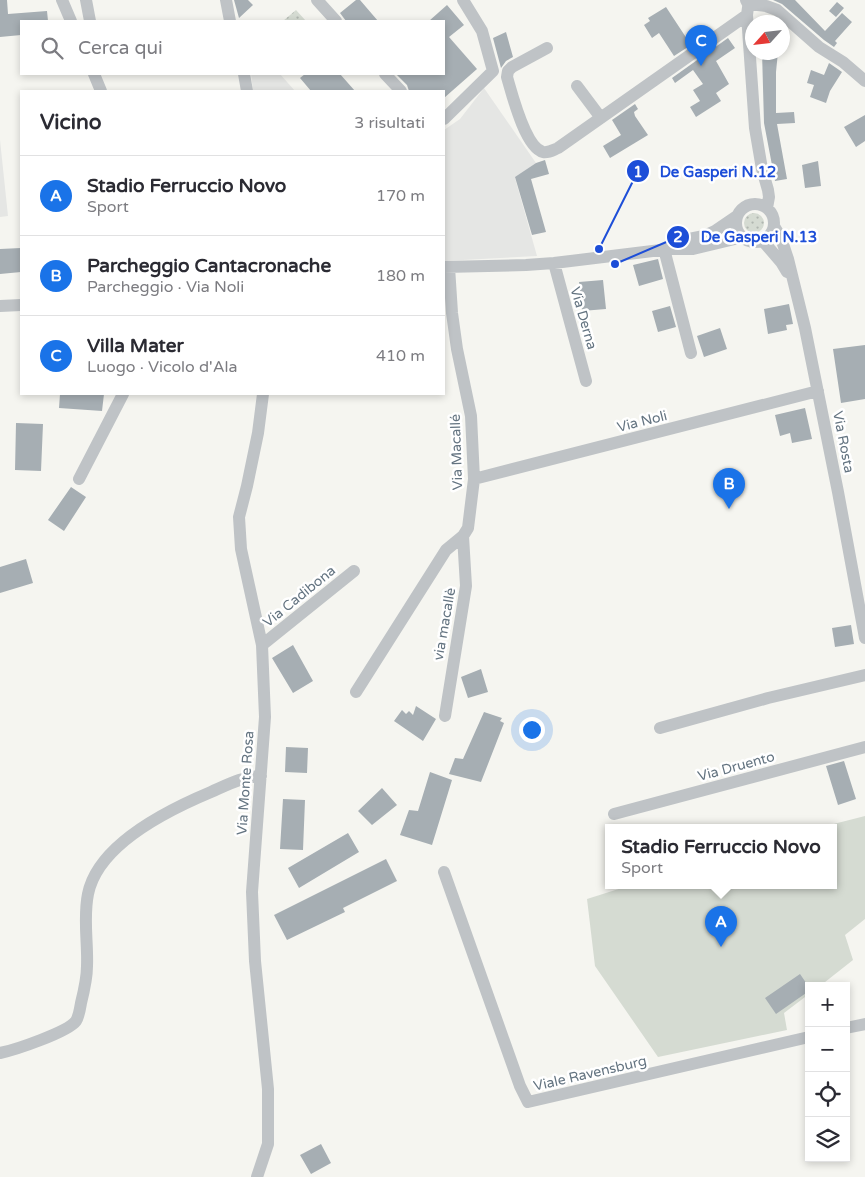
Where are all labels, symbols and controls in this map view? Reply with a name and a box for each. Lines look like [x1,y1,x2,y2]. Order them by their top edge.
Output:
north arrow [745,15,790,60]
search box [20,20,445,75]
pin: C [685,25,717,66]
icon: search [38,34,66,62]
text: Cerca qui [78,37,163,59]
text: Vicino [40,110,102,135]
text: 3 risultati [354,113,425,133]
callout: De Gasperi N.12 [625,156,787,186]
text: 1 [633,163,643,181]
text: De Gasperi N.12 [660,163,776,182]
text: Stadio Ferruccio Novo [87,175,286,197]
text: A [50,186,62,206]
text: 170 m [376,186,425,206]
text: Sport [87,197,129,217]
callout: De Gasperi N.13 [665,222,827,252]
text: 2 [673,228,683,246]
text: De Gasperi N.13 [701,228,817,247]
text: Parcheggio Cantacronache [87,255,331,277]
text: B [50,266,62,286]
text: 180 m [376,266,425,286]
text: Parcheggio · Via Noli [87,277,244,297]
street label: Via Derna [566,285,601,351]
text: Villa Mater [87,335,184,357]
text: C [50,346,62,366]
text: 410 m [376,346,425,366]
text: Luogo · Vicolo d'Ala [87,357,237,377]
street label: Via Noli [615,407,669,436]
street label: Via Rosta [829,410,858,475]
street label: Via Macallé [447,414,466,490]
pin: B [713,468,745,509]
street label: Via Cadibona [260,562,339,631]
street label: via macallè [430,586,459,662]
your location [519,717,545,743]
street label: Via Monte Rosa [233,730,258,836]
street label: Via Druento [696,748,776,785]
popup [605,824,837,889]
text: Stadio Ferruccio Novo [621,836,821,858]
text: Sport [621,858,663,878]
pin: A [705,906,737,947]
map controls [805,982,850,1162]
button: + [805,982,850,1027]
button: − [805,1027,850,1072]
street label: Viale Ravensburg [532,1052,648,1095]
button: locate [805,1072,850,1117]
button: layers [805,1117,850,1162]

